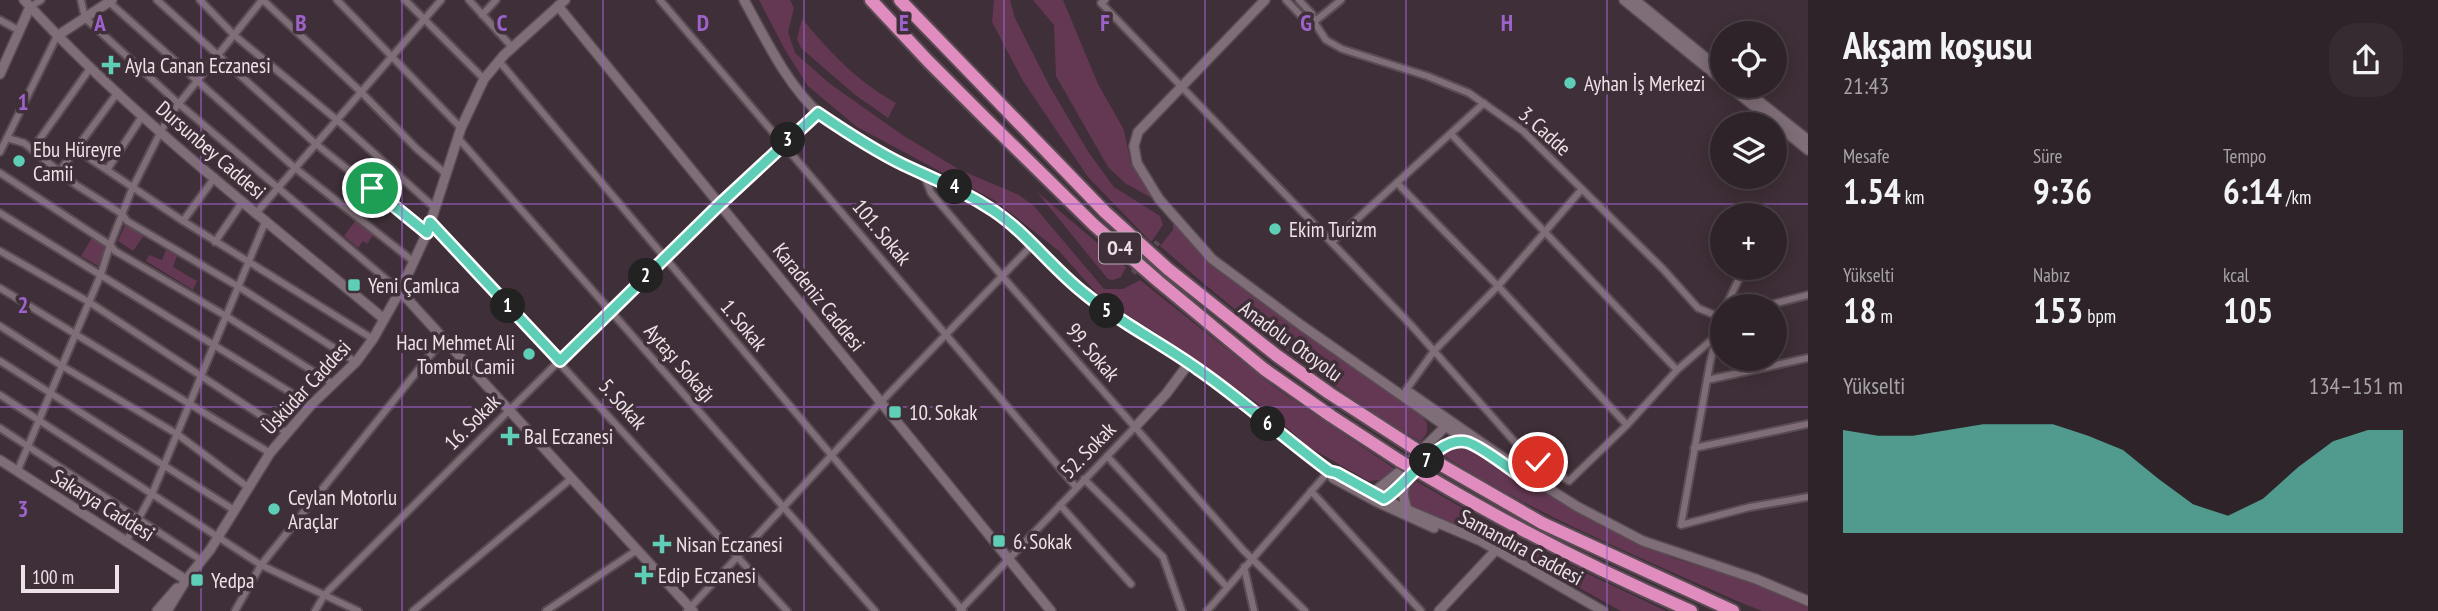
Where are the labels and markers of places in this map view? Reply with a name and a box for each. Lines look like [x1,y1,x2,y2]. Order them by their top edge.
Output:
place label: Ayla Canan Eczanesi [125,52,271,79]
marker: Ayla Canan Eczanesi [103,57,119,73]
place label: Ayhan İş Merkezi [1584,70,1705,97]
marker: Ayhan İş Merkezi [1562,75,1578,91]
pin: 3 [770,122,806,158]
place label: Ebu Hüreyre Camii [33,136,121,187]
marker: Ebu Hüreyre Camii [11,153,27,169]
pin [342,158,402,218]
pin: 4 [937,170,972,204]
place label: Ekim Turizm [1289,216,1377,243]
marker: Ekim Turizm [1267,221,1283,237]
pin: 2 [628,258,664,294]
place label: Yeni Çamlıca [368,272,460,299]
marker: Yeni Çamlıca [346,277,362,293]
pin: 1 [490,288,526,324]
pin: 5 [1090,294,1124,328]
place label: Hacı Mehmet Ali Tombul Camii [396,329,515,380]
marker: Hacı Mehmet Ali Tombul Camii [521,346,537,362]
place label: 10. Sokak [909,399,977,426]
marker: 10. Sokak [887,404,903,420]
pin: 6 [1250,406,1286,442]
place label: Bal Eczanesi [524,423,613,450]
marker: Bal Eczanesi [502,428,518,444]
pin [1508,432,1568,492]
pin: 7 [1410,444,1444,478]
place label: Ceylan Motorlu Araçlar [288,484,397,535]
marker: Ceylan Motorlu Araçlar [266,501,282,517]
place label: 6. Sokak [1013,528,1072,555]
place label: Nisan Eczanesi [676,531,783,558]
marker: 6. Sokak [991,533,1007,549]
marker: Nisan Eczanesi [654,536,670,552]
place label: Edip Eczanesi [658,562,756,589]
place label: Yedpa [211,567,254,594]
marker: Edip Eczanesi [636,567,652,583]
marker: Yedpa [189,572,205,588]

